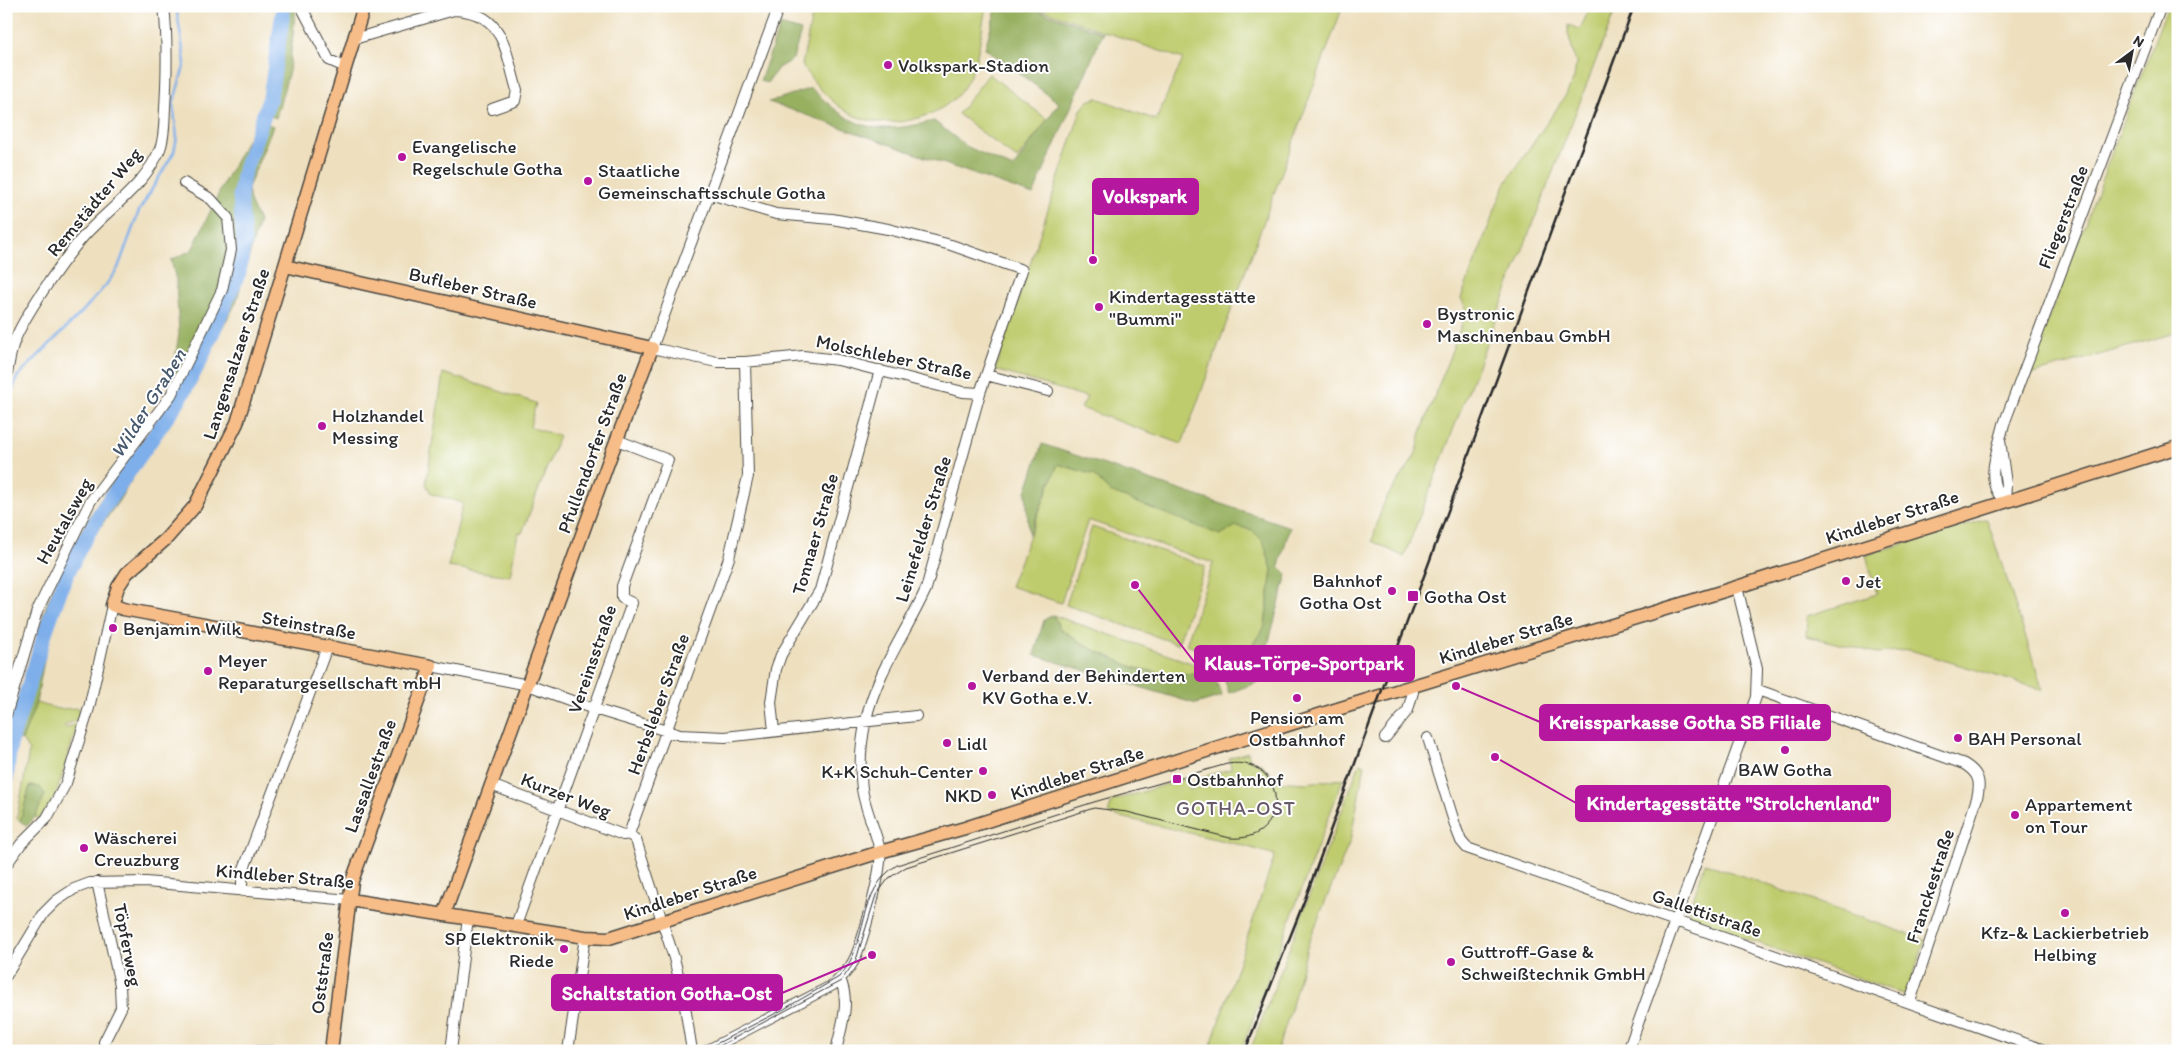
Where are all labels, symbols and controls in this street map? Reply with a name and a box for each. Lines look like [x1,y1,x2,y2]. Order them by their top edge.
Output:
north arrow [2106,28,2156,78]
text: N [2130,32,2147,51]
place label: Volkspark-Stadion [898,54,1049,77]
marker: Volkspark-Stadion [882,59,894,71]
place label: Evangelische Regelschule Gotha [412,135,563,180]
street label: Remstädter Weg [42,143,146,261]
marker: Evangelische Regelschule Gotha [396,151,408,163]
place label: Staatliche Gemeinschaftsschule Gotha [598,159,826,204]
street label: Fliegerstraße [2033,162,2093,272]
marker: Staatliche Gemeinschaftsschule Gotha [582,175,594,187]
callout: Volkspark [1093,179,1198,214]
text: Volkspark [1103,184,1188,209]
street label: Bufleber Straße [407,262,539,314]
street label: Langensalzaer Straße [197,265,275,443]
place label: Kindertagesstätte "Bummi" [1109,285,1256,330]
marker: Kindertagesstätte "Bummi" [1093,301,1105,313]
place label: Bystronic Maschinenbau GmbH [1437,302,1611,347]
marker: Bystronic Maschinenbau GmbH [1421,318,1433,330]
street label: Molschleber Straße [814,329,974,385]
water label: Wilder Graben [105,344,191,462]
street label: Pfullendorfer Straße [552,370,632,536]
place label: Holzhandel Messing [332,404,424,449]
marker: Holzhandel Messing [316,420,328,432]
street label: Leinefelder Straße [890,453,956,605]
street label: Tonnaer Straße [787,471,843,597]
street label: Heutalsweg [31,474,97,568]
street label: Kindleber Straße [1822,485,1962,549]
place label: Bahnhof Gotha Ost [1299,569,1383,614]
place label: Jet [1856,570,1882,593]
marker: Jet [1840,575,1852,587]
marker: Bahnhof Gotha Ost [1386,585,1398,597]
place label: Gotha Ost [1424,585,1507,608]
marker: Gotha Ost [1406,589,1420,603]
street label: Vereinsstraße [563,602,621,716]
street label: Steinstraße [260,605,358,645]
street label: Kindleber Straße [1436,607,1576,669]
place label: Benjamin Wilk [123,617,241,640]
marker: Benjamin Wilk [107,622,119,634]
street label: Herbsleber Straße [622,630,694,778]
callout: Klaus-Törpe-Sportpark [1195,646,1414,681]
place label: Meyer Reparaturgesellschaft mbH [218,649,442,694]
text: Klaus-Törpe-Sportpark [1204,651,1404,676]
place label: Verband der Behinderten KV Gotha e.V. [982,664,1186,709]
marker: Meyer Reparaturgesellschaft mbH [202,665,214,677]
marker: Verband der Behinderten KV Gotha e.V. [966,680,978,692]
marker: Pension am Ostbahnhof [1291,692,1303,704]
callout: Kreissparkasse Gotha SB Filiale [1540,705,1830,740]
place label: Pension am Ostbahnhof [1249,706,1346,751]
text: Kreissparkasse Gotha SB Filiale [1549,710,1821,735]
street label: Lassallestraße [339,716,401,836]
place label: BAH Personal [1968,727,2082,750]
place label: Lidl [957,732,988,755]
marker: BAH Personal [1952,732,1964,744]
marker: Lidl [941,737,953,749]
street label: Kindleber Straße [1007,741,1147,805]
marker: BAW Gotha [1779,744,1791,756]
place label: BAW Gotha [1738,758,1832,781]
place label: K+K Schuh-Center [821,760,973,783]
marker: K+K Schuh-Center [977,765,989,777]
street label: Kurzer Weg [518,767,614,823]
place label: Ostbahnhof [1187,768,1284,791]
marker: Ostbahnhof [1171,773,1183,785]
place label: NKD [945,784,982,807]
callout: Kindertagesstätte "Strolchenland" [1576,786,1890,821]
marker: NKD [986,789,998,801]
text: Kindertagesstätte "Strolchenland" [1586,791,1880,816]
place label: Appartement on Tour [2025,793,2133,838]
district label: GOTHA-OST [1176,796,1296,820]
marker: Appartement on Tour [2009,809,2021,821]
place label: Wäscherei Creuzburg [94,826,180,871]
street label: Franckestraße [1901,826,1959,946]
marker: Wäscherei Creuzburg [78,842,90,854]
street label: Kindleber Straße [215,858,355,894]
street label: Kindleber Straße [620,861,760,925]
street label: Gallettistraße [1649,883,1765,943]
street label: Töpferweg [109,902,147,989]
marker: Kfz-& Lackierbetrieb Helbing [2059,907,2071,919]
place label: Kfz-& Lackierbetrieb Helbing [1981,921,2149,966]
place label: SP Elektronik Riede [444,927,554,972]
street label: Oststraße [306,931,338,1015]
place label: Guttroff-Gase & Schweißtechnik GmbH [1461,940,1646,985]
marker: SP Elektronik Riede [558,943,570,955]
marker: Guttroff-Gase & Schweißtechnik GmbH [1445,956,1457,968]
callout: Schaltstation Gotha-Ost [552,975,782,1010]
text: Schaltstation Gotha-Ost [562,981,773,1005]

